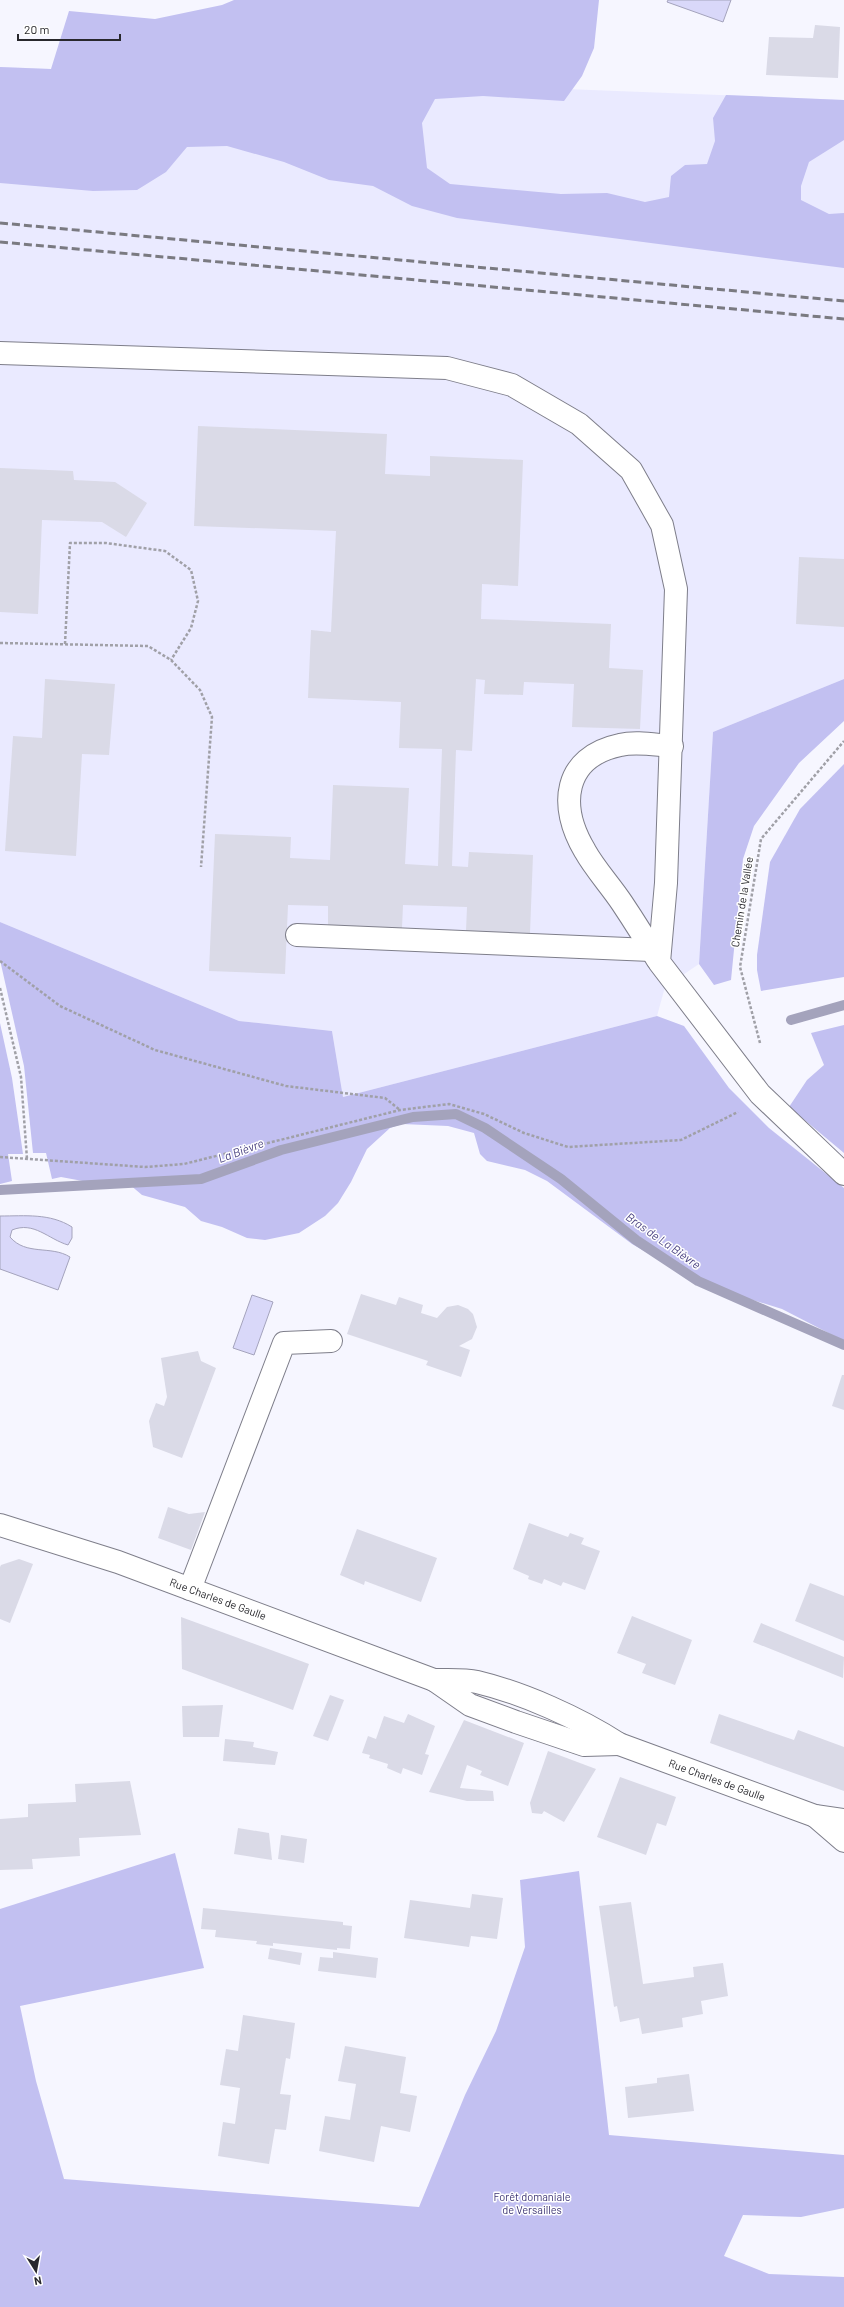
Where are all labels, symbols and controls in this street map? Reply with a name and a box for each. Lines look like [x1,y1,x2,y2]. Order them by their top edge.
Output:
scale bar [18,16,120,42]
text: 20 m [24,22,50,36]
street label: Chemin de la Vallée [728,856,755,948]
water label: La Bièvre [216,1135,265,1165]
water label: Bras de La Bièvre [623,1209,704,1271]
street label: Rue Charles de Gaulle [168,1575,268,1622]
street label: Rue Charles de Gaulle [667,1756,767,1803]
park label: Forêt domaniale de Versailles [493,2190,571,2216]
north arrow [16,2251,56,2291]
text: N [33,2274,43,2288]

